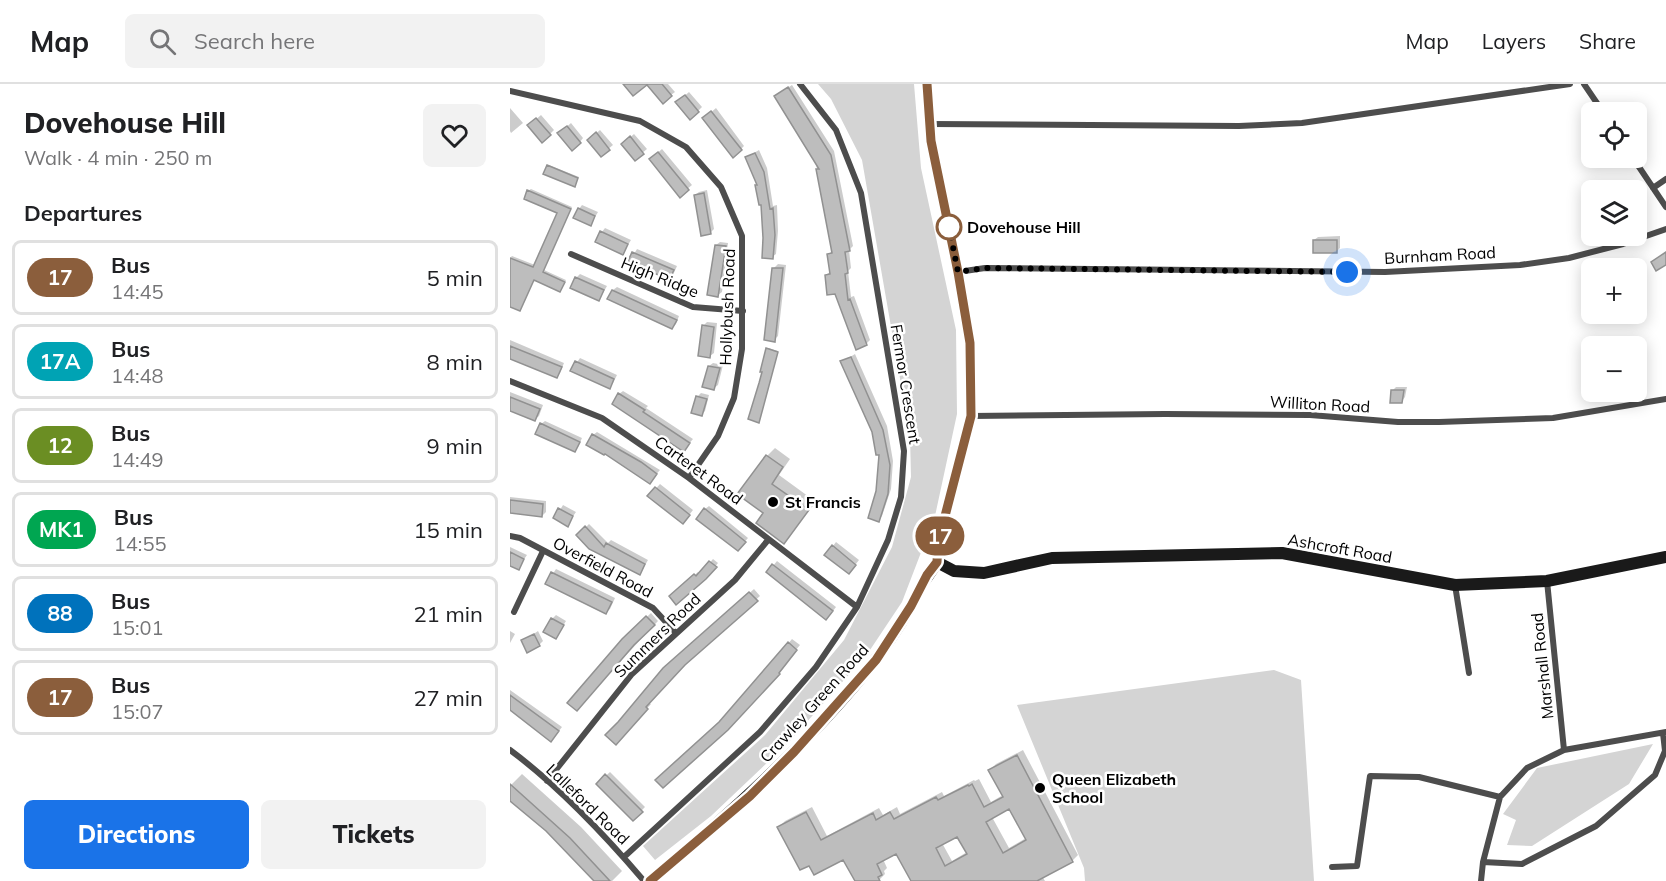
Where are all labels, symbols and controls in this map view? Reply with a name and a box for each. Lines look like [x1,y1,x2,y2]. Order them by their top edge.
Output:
search box [125,14,545,68]
text: Map [30,24,89,59]
icon: search [146,25,179,58]
text: Search here [194,27,315,55]
text: Map [1406,28,1449,54]
text: Layers [1482,28,1546,54]
text: Share [1579,28,1636,54]
map controls [1581,102,1647,402]
button: locate [1581,102,1647,168]
button: heart [423,104,486,167]
text: Dovehouse Hill [24,105,226,140]
text: Walk · 4 min · 250 m [24,145,212,170]
button: layers [1581,180,1647,246]
text: Departures [24,199,142,227]
marker: Dovehouse Hill [936,214,962,240]
place label: Dovehouse Hill [967,217,1081,237]
street label: Burnham Road [1384,242,1496,268]
street label: Hollybush Road [715,248,739,366]
text: Bus [111,251,150,279]
street label: High Ridge [618,252,702,302]
your location [1332,257,1362,287]
button: + [1581,258,1647,324]
text: 17 [47,264,73,290]
text: 5 min [427,264,483,292]
text: 14:45 [111,279,164,304]
street label: Fermor Crescent [887,323,925,446]
text: Bus [111,335,150,363]
button: − [1581,336,1647,402]
text: 17A [40,348,80,374]
text: 8 min [427,348,483,376]
text: 14:48 [111,363,164,388]
street label: Williton Road [1269,391,1371,417]
text: Bus [111,419,150,447]
street label: Carteret Road [651,431,747,509]
text: 12 [47,432,73,458]
text: 9 min [427,432,483,460]
text: 14:49 [111,447,164,472]
place label: St Francis [785,492,861,512]
marker: St Francis [766,495,780,509]
text: Bus [114,503,153,531]
text: MK1 [39,516,84,542]
text: 15 min [413,516,483,544]
line badge: 17 [913,516,967,556]
text: 17 [927,523,953,549]
street label: Ashcroft Road [1286,529,1394,567]
text: 14:55 [114,531,166,556]
street label: Overfield Road [550,532,656,602]
text: Bus [111,587,150,615]
street label: Summers Road [609,589,705,681]
text: 88 [47,600,73,626]
text: 21 min [413,600,483,628]
street label: Marshall Road [1526,612,1558,720]
text: 15:01 [111,615,164,640]
street label: Crawley Green Road [755,640,873,766]
text: Bus [111,671,150,699]
text: 17 [47,684,73,710]
text: 27 min [413,684,483,712]
text: 15:07 [111,699,164,724]
street label: Lalleford Road [542,759,634,849]
place label: Queen Elizabeth School [1052,769,1176,807]
marker: Queen Elizabeth School [1033,781,1047,795]
button: Directions [24,800,249,869]
button: Tickets [261,800,486,869]

